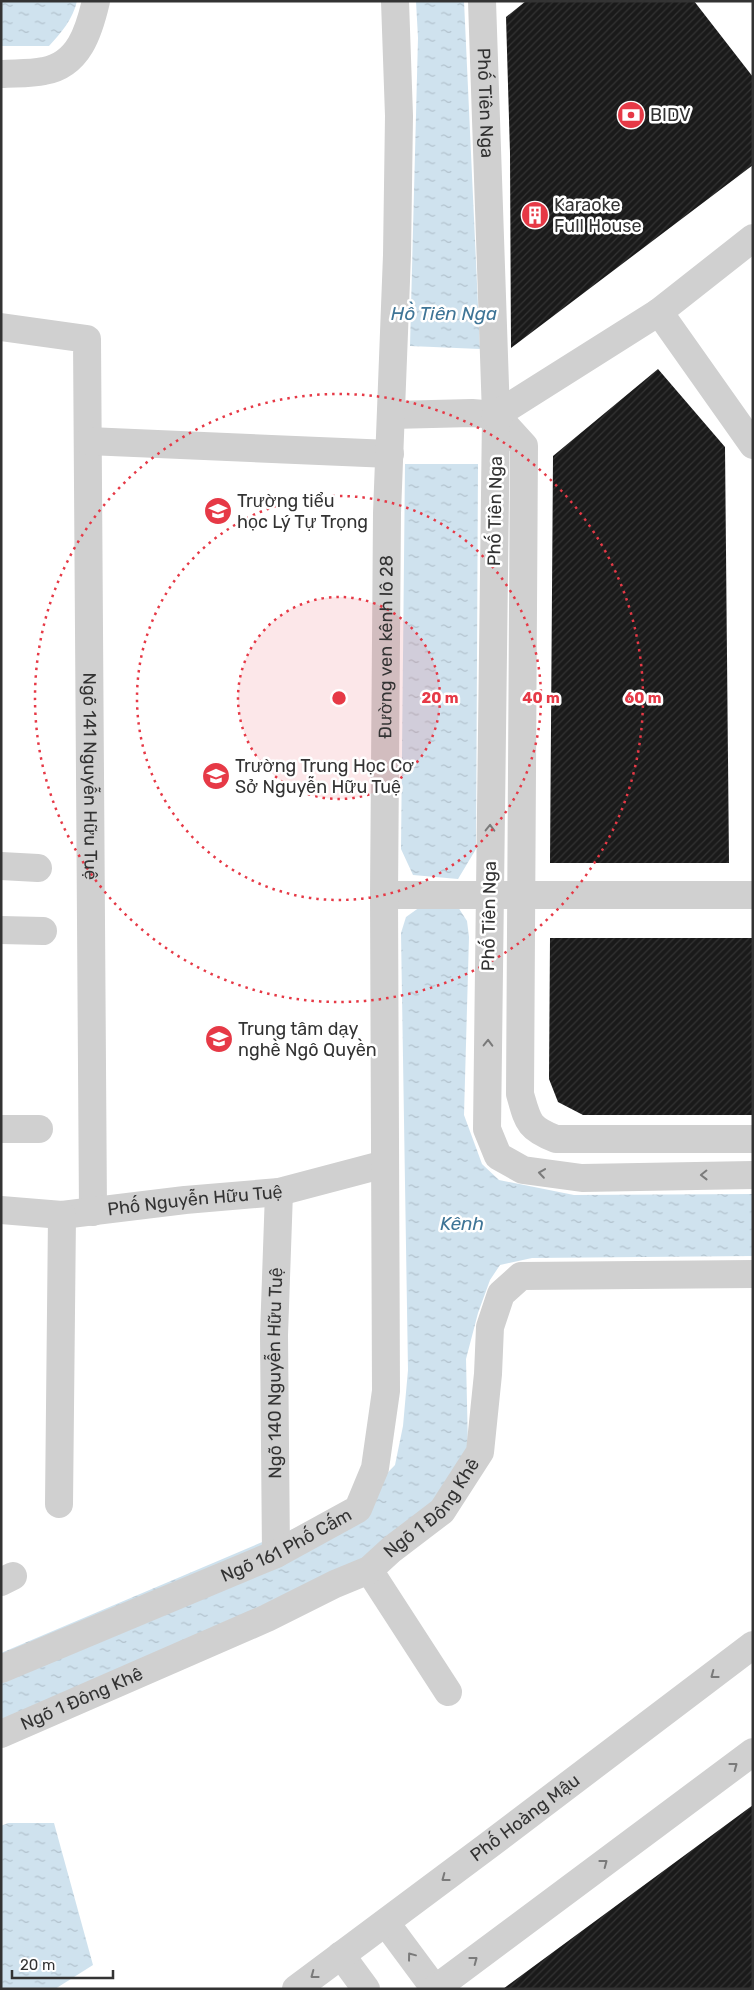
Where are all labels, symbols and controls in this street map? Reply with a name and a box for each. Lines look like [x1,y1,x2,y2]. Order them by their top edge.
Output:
street label: Phố Tiên Nga [473,47,498,158]
bank icon: BIDV [616,100,646,130]
place label: BIDV [650,104,691,126]
place label: Karaoke Full House [554,194,642,237]
building icon: Karaoke Full House [520,200,550,230]
water label: Hồ Tiên Nga [391,301,497,325]
street label: Phố Tiên Nga [482,456,507,566]
place label: Trường tiểu học Lý Tự Trọng [237,490,368,533]
school or university icon: Trường tiểu học Lý Tự Trọng [203,496,233,526]
street label: Đường ven kênh lô 28 [374,555,398,739]
street label: Ngõ 141 Nguyễn Hữu Tuệ [78,672,102,880]
centre of rings [330,689,348,707]
text: 20 m [422,689,458,707]
text: 40 m [522,689,560,707]
text: 60 m [625,689,661,707]
place label: Trường Trung Học Cơ Sở Nguyễn Hữu Tuệ [235,755,414,798]
school or university icon: Trường Trung Học Cơ Sở Nguyễn Hữu Tuệ [201,761,231,791]
one-way arrow [485,824,495,832]
street label: Phố Tiên Nga [476,861,501,971]
place label: Trung tâm dạy nghề Ngô Quyền [238,1018,377,1061]
school or university icon: Trung tâm dạy nghề Ngô Quyền [204,1024,234,1054]
one-way arrow [483,1039,493,1047]
one-way arrow [538,1168,546,1178]
one-way arrow [700,1170,708,1181]
street label: Phố Nguyễn Hữu Tuệ [106,1181,283,1220]
water label: Kênh [440,1212,484,1235]
street label: Ngõ 140 Nguyễn Hữu Tuệ [262,1267,287,1479]
street label: Ngõ 1 Đông Khê [379,1454,484,1562]
street label: Ngõ 161 Phố Cấm [217,1504,356,1587]
street label: Ngõ 1 Đông Khê [17,1663,146,1735]
one-way arrow [711,1669,720,1677]
one-way arrow [728,1763,737,1771]
street label: Phố Hoàng Mậu [466,1769,584,1866]
one-way arrow [598,1860,607,1868]
one-way arrow [442,1873,451,1881]
scale bar [12,1948,114,1980]
one-way arrow [408,1953,416,1962]
text: 20 m [20,1956,55,1974]
one-way arrow [468,1957,477,1965]
one-way arrow [311,1970,320,1978]

